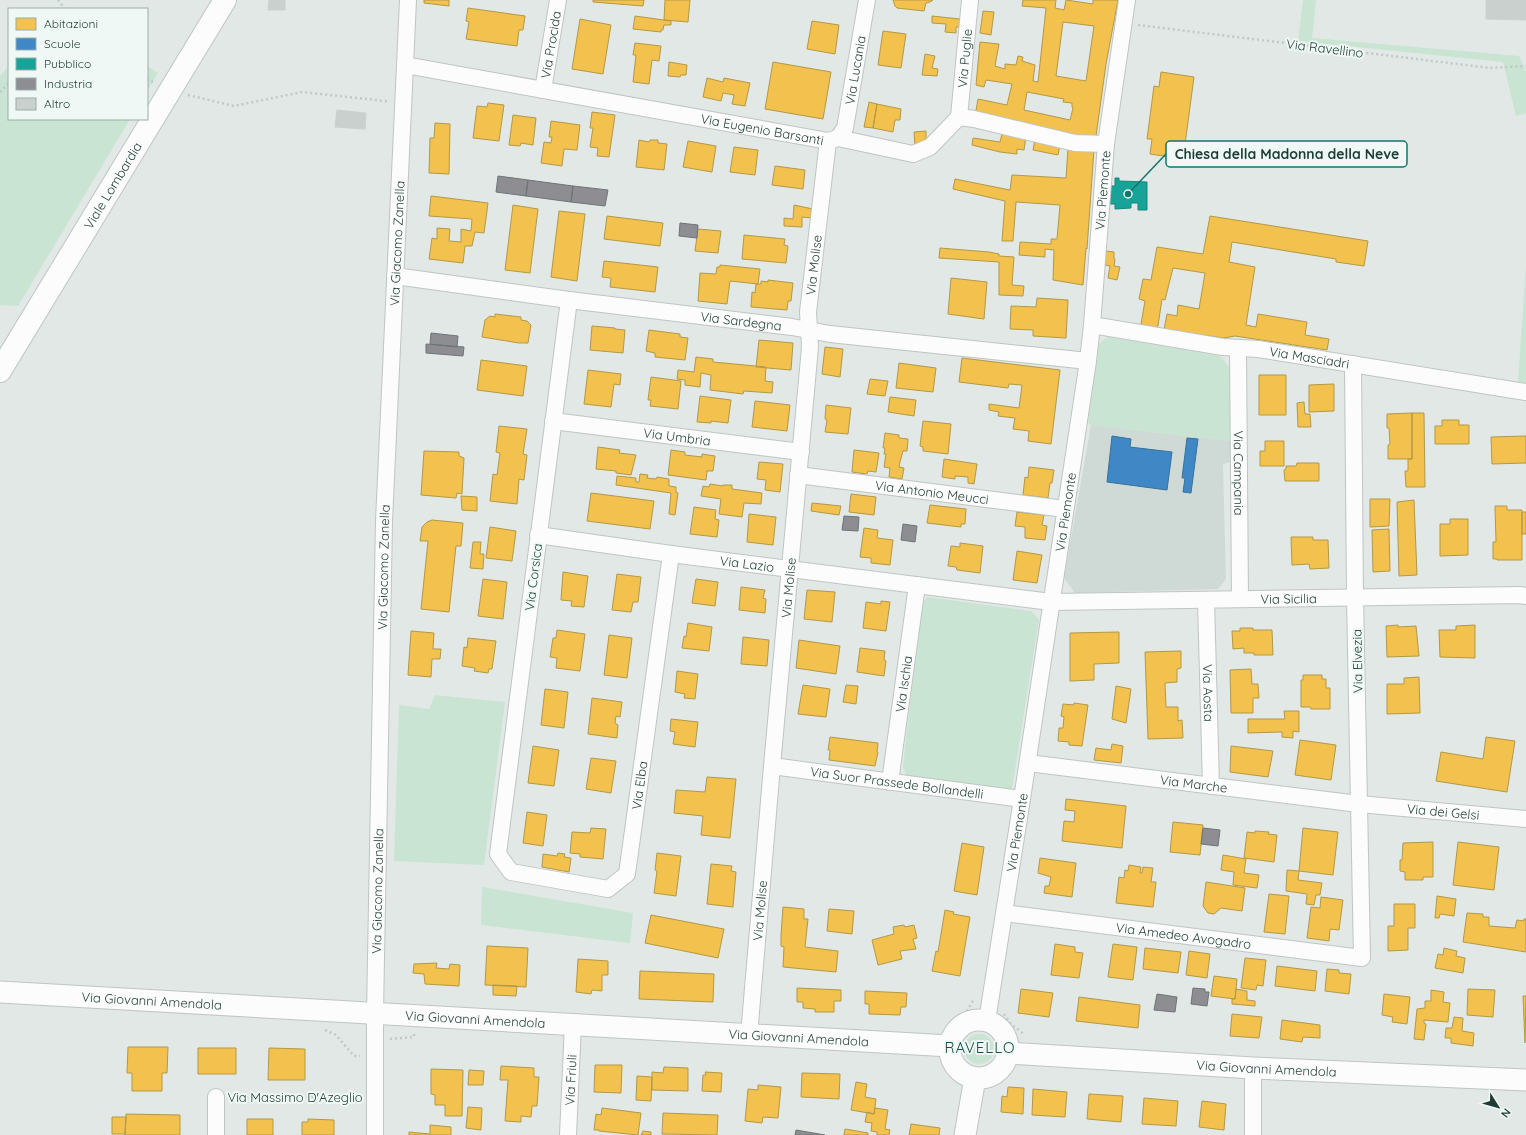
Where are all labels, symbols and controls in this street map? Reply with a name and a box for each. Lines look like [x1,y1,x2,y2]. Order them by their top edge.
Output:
legend [8,8,148,120]
street label: Via Procida [537,9,564,80]
text: Abitazioni [44,16,98,31]
street label: Via Puglie [954,28,975,88]
street label: Via Lucania [841,34,869,106]
street label: Via Ravellino [1286,35,1365,61]
text: Scuole [44,36,81,51]
text: Pubblico [44,56,91,71]
text: Industria [44,76,92,91]
text: Altro [44,96,70,111]
street label: Via Eugenio Barsanti [700,110,825,148]
street label: Viale Lombardia [80,139,145,232]
callout: Chiesa della Madonna della Neve [1166,141,1407,167]
text: Chiesa della Madonna della Neve [1175,145,1399,163]
street label: Via Piemonte [1091,150,1113,231]
street label: Via Giacomo Zanella [386,180,408,306]
street label: Via Molise [802,234,825,296]
street label: Via Sardegna [700,308,783,334]
street label: Via Masciadri [1268,343,1351,372]
street label: Via Umbria [642,424,712,449]
street label: Via Campania [1231,430,1247,516]
street label: Via Piemonte [1051,471,1079,553]
street label: Via Antonio Meucci [874,477,990,507]
street label: Via Giacomo Zanella [374,504,393,630]
street label: Via Corsica [521,542,545,612]
street label: Via Lazio [719,552,775,575]
street label: Via Molise [777,557,799,619]
street label: Via Sicilia [1260,590,1317,607]
street label: Via Elvezia [1348,629,1366,693]
street label: Via Ischia [892,655,915,713]
street label: Via Aosta [1200,664,1217,722]
street label: Via Elba [628,760,650,811]
street label: Via Suor Prassede Bollandelli [809,763,985,802]
street label: Via Marche [1159,771,1228,796]
street label: Via Piemonte [1003,792,1031,873]
street label: Via dei Gelsi [1406,800,1480,823]
street label: Via Giacomo Zanella [368,828,386,954]
street label: Via Molise [749,879,770,941]
street label: Via Amedeo Avogadro [1115,919,1252,952]
street label: Via Giovanni Amendola [81,989,222,1013]
street label: Via Giovanni Amendola [405,1007,546,1031]
street label: Via Giovanni Amendola [728,1025,869,1049]
district label: RAVELLO [944,1038,1016,1057]
street label: Via Friuli [561,1054,580,1106]
street label: Via Giovanni Amendola [1196,1057,1337,1080]
north arrow [1478,1087,1518,1127]
street label: Via Massimo D'Azeglio [227,1089,363,1105]
text: N [1498,1106,1514,1120]

